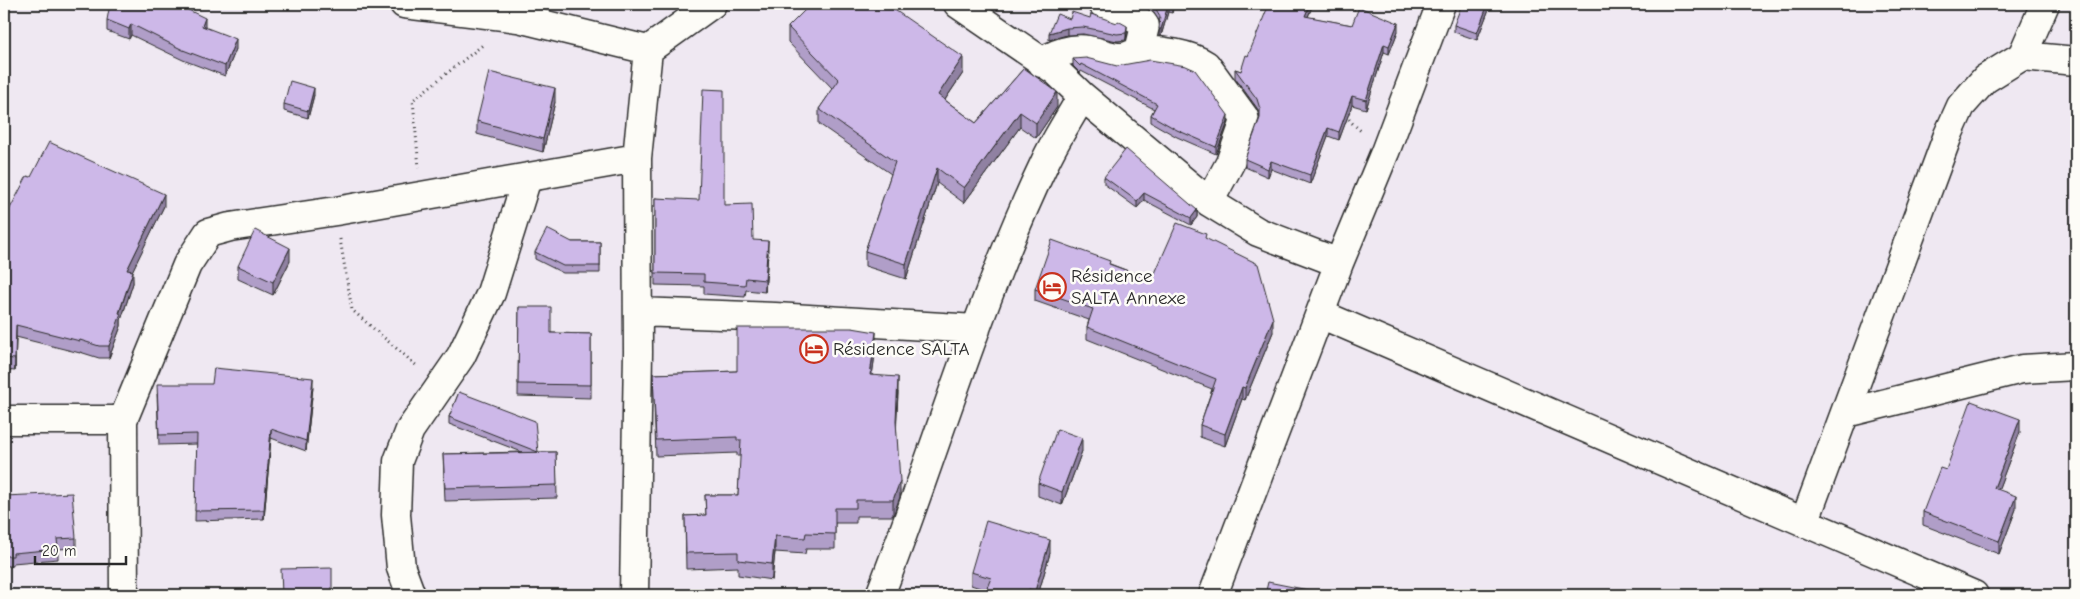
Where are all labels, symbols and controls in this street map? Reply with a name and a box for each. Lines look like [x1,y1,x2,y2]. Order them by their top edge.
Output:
place label: Résidence SALTA Annexe [1071,265,1186,309]
hotel icon: Résidence SALTA Annexe [1037,272,1067,302]
hotel icon: Résidence SALTA [799,334,829,364]
place label: Résidence SALTA [833,338,970,360]
scale bar [35,534,126,566]
text: 20 m [42,542,76,560]

